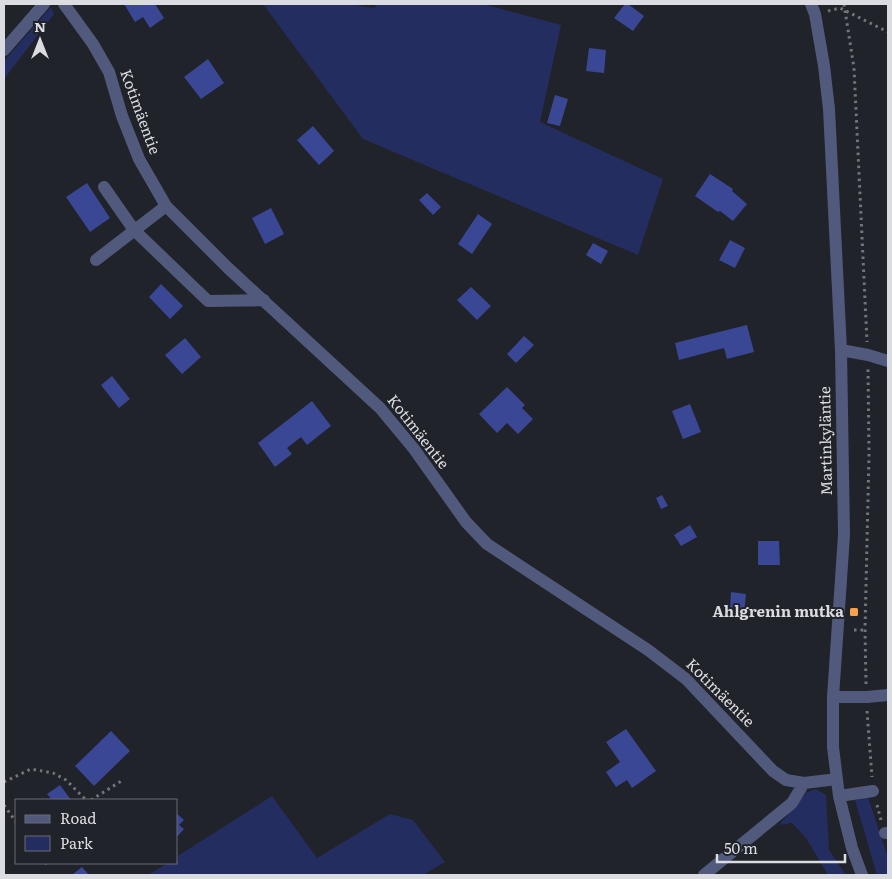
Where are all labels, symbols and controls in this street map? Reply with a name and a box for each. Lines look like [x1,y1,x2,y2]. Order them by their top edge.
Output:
north arrow [15,15,65,65]
text: N [34,16,46,36]
street label: Kotimäentie [115,66,168,157]
street label: Martinkyläntie [812,386,837,496]
street label: Kotimäentie [383,389,456,473]
place label: Ahlgrenin mutka [712,599,844,622]
marker: Ahlgrenin mutka [848,606,860,618]
street label: Kotimäentie [681,652,761,732]
legend [15,799,178,864]
text: Road [60,806,96,829]
text: Park [60,831,94,854]
scale bar [717,832,844,864]
text: 50 m [724,836,758,859]

